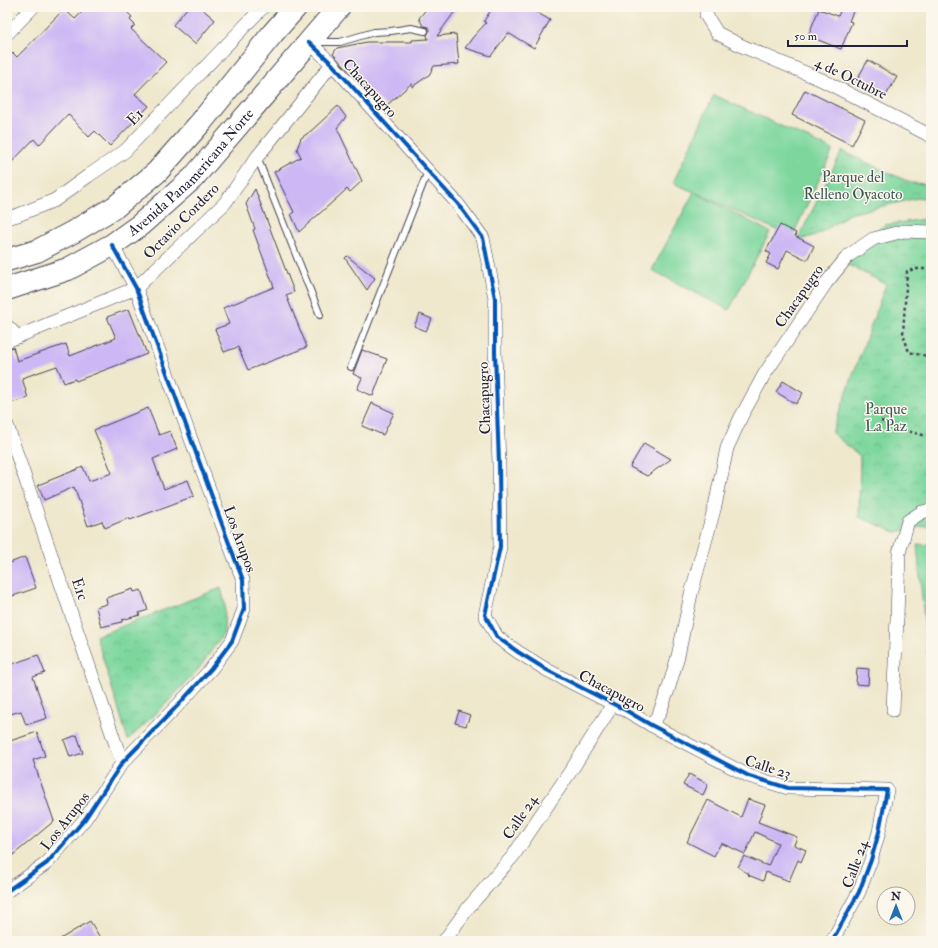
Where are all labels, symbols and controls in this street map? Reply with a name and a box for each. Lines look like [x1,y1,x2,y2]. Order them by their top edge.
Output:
scale bar [788,22,907,48]
text: 50 m [794,29,818,44]
street label: 4 de Octubre [812,53,890,104]
street label: Chacapugro [338,55,401,122]
street label: E1 [123,105,148,130]
street label: Avenida Panamericana Norte [123,105,258,241]
park label: Parque del Relleno Oyacoto [803,168,903,204]
street label: Octavio Cordero [139,179,223,263]
street label: Chacapugro [771,261,829,332]
street label: Chacapugro [474,361,496,435]
park label: Parque La Paz [865,400,907,436]
street label: Los Arupos [218,503,260,575]
street label: E1c [67,576,92,603]
street label: Chacapugro [575,666,648,718]
street label: Calle 23 [742,751,793,784]
street label: Los Arupos [37,788,95,855]
street label: Calle 24 [499,791,543,843]
street label: Calle 24 [838,837,873,891]
north arrow [876,886,916,926]
text: N [890,890,902,903]

